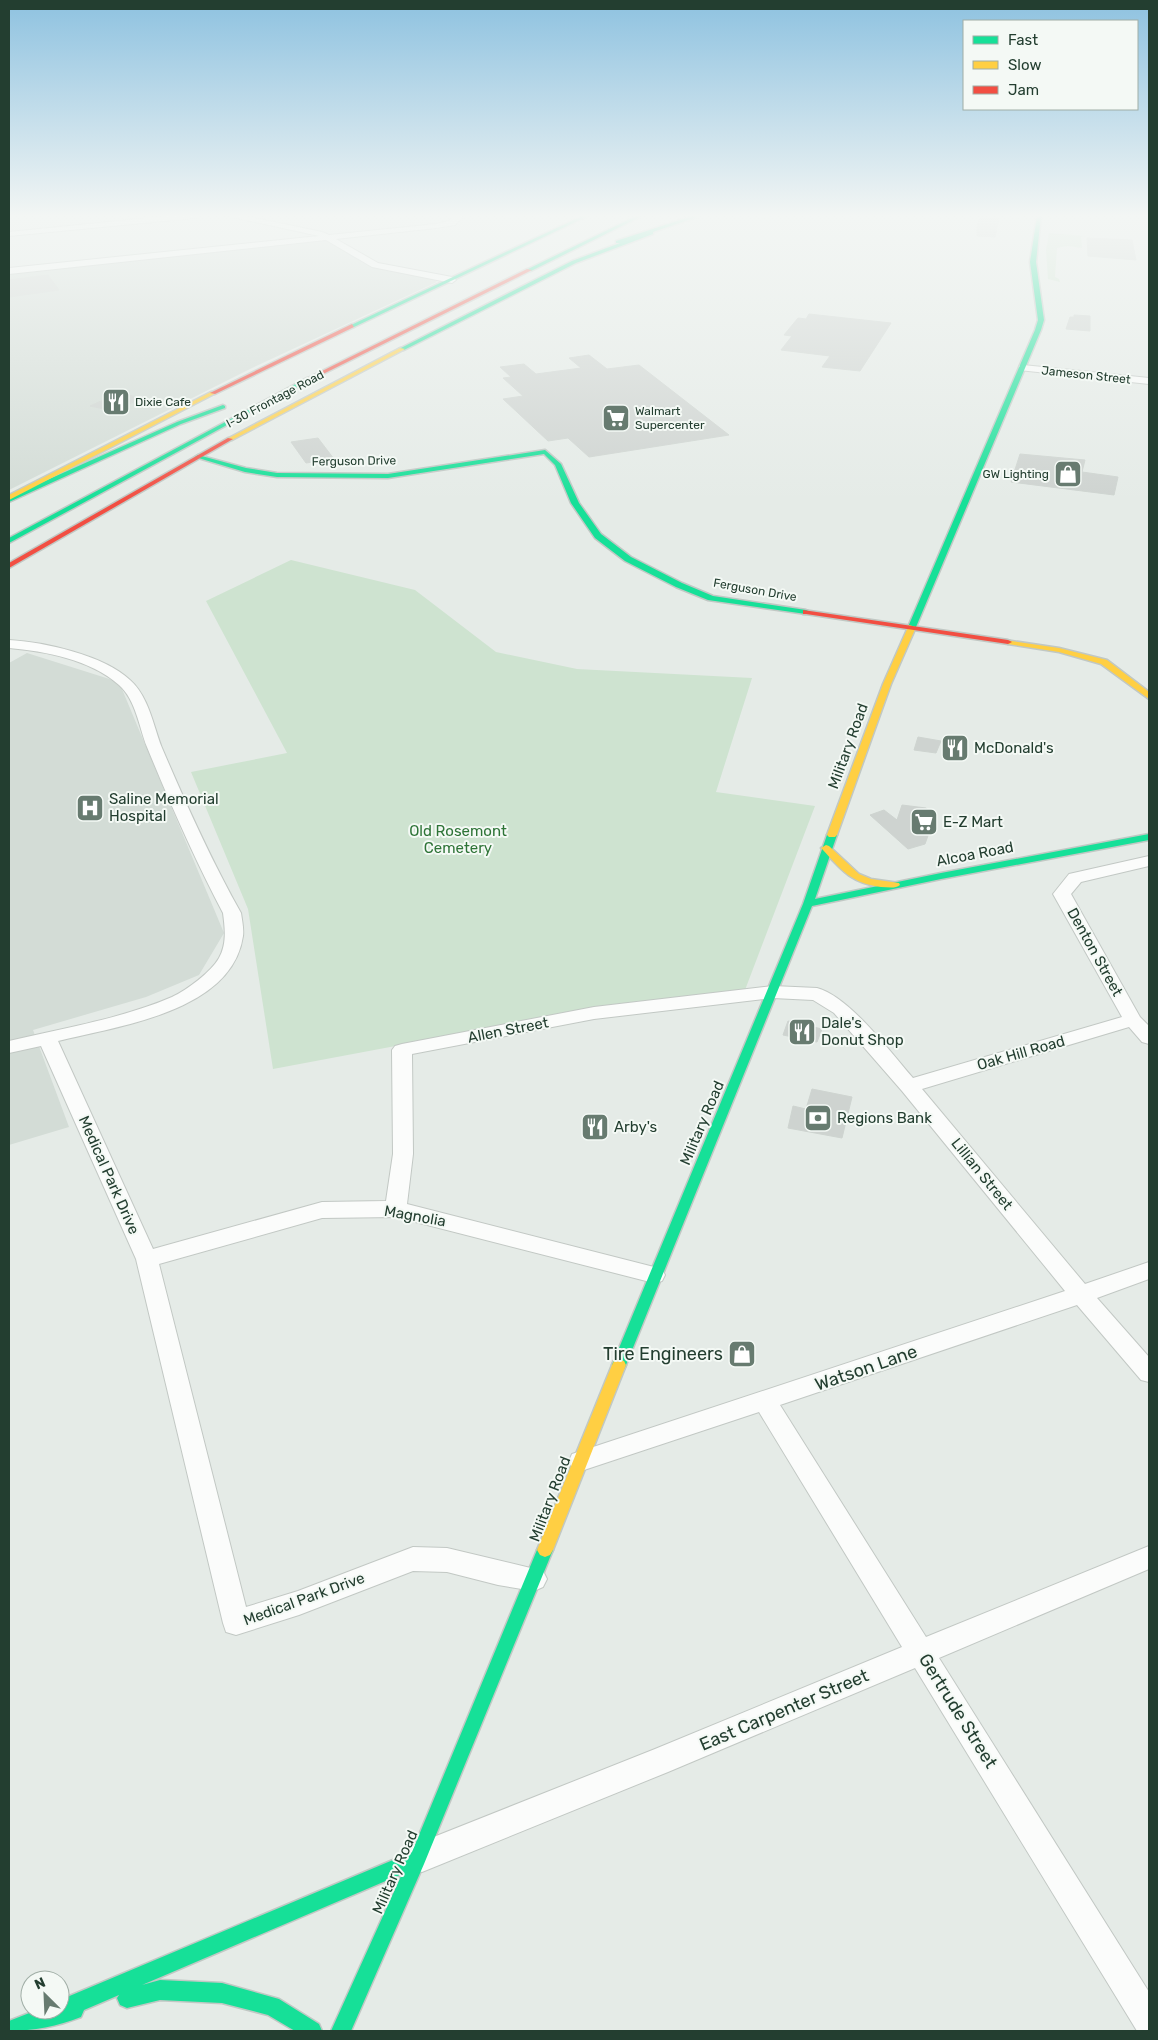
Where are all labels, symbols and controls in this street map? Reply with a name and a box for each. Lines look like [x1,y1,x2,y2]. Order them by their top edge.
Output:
legend [963,20,1138,110]
text: Fast [1008,31,1038,49]
text: Slow [1008,56,1041,74]
text: Jam [1008,81,1039,99]
street label: Jameson Street [1041,363,1132,387]
street label: I-30 Frontage Road [224,367,326,431]
restaurant icon: Dixie Cafe [101,387,131,417]
place label: Dixie Cafe [135,395,191,409]
supermarket icon: Walmart Supercenter [601,403,631,433]
place label: Walmart Supercenter [635,404,705,432]
street label: Ferguson Drive [312,453,397,469]
shop icon: GW Lighting [1053,459,1083,489]
place label: GW Lighting [983,467,1049,481]
street label: Ferguson Drive [712,576,798,604]
street label: Military Road [824,701,872,791]
restaurant icon: McDonald's [940,733,970,763]
place label: McDonald's [974,739,1054,757]
place label: Saline Memorial Hospital [109,790,219,825]
hospital icon: Saline Memorial Hospital [75,793,105,823]
supermarket icon: E-Z Mart [909,807,939,837]
place label: E-Z Mart [943,813,1003,831]
park label: Old Rosemont Cemetery [409,822,507,857]
street label: Alcoa Road [935,838,1015,870]
street label: Denton Street [1063,905,1127,999]
street label: Allen Street [466,1013,550,1047]
place label: Dale's Donut Shop [821,1014,904,1049]
restaurant icon: Dale's Donut Shop [787,1017,817,1047]
street label: Oak Hill Road [975,1032,1067,1074]
street label: Military Road [676,1078,728,1168]
bank icon: Regions Bank [803,1103,833,1133]
place label: Regions Bank [837,1109,932,1127]
restaurant icon: Arby's [580,1112,610,1142]
street label: Medical Park Drive [75,1113,143,1237]
place label: Arby's [614,1118,658,1136]
street label: Lillian Street [948,1134,1017,1214]
street label: Magnolia [383,1202,447,1230]
shop icon: Tire Engineers [727,1339,757,1369]
street label: Watson Lane [812,1340,920,1396]
place label: Tire Engineers [603,1343,723,1365]
street label: Military Road [526,1454,574,1544]
street label: Medical Park Drive [241,1569,367,1629]
street label: Gertrude Street [914,1650,1002,1772]
street label: East Carpenter Street [696,1664,872,1756]
street label: Military Road [369,1827,421,1917]
north arrow [20,1970,70,2020]
text: N [32,1974,48,1993]

